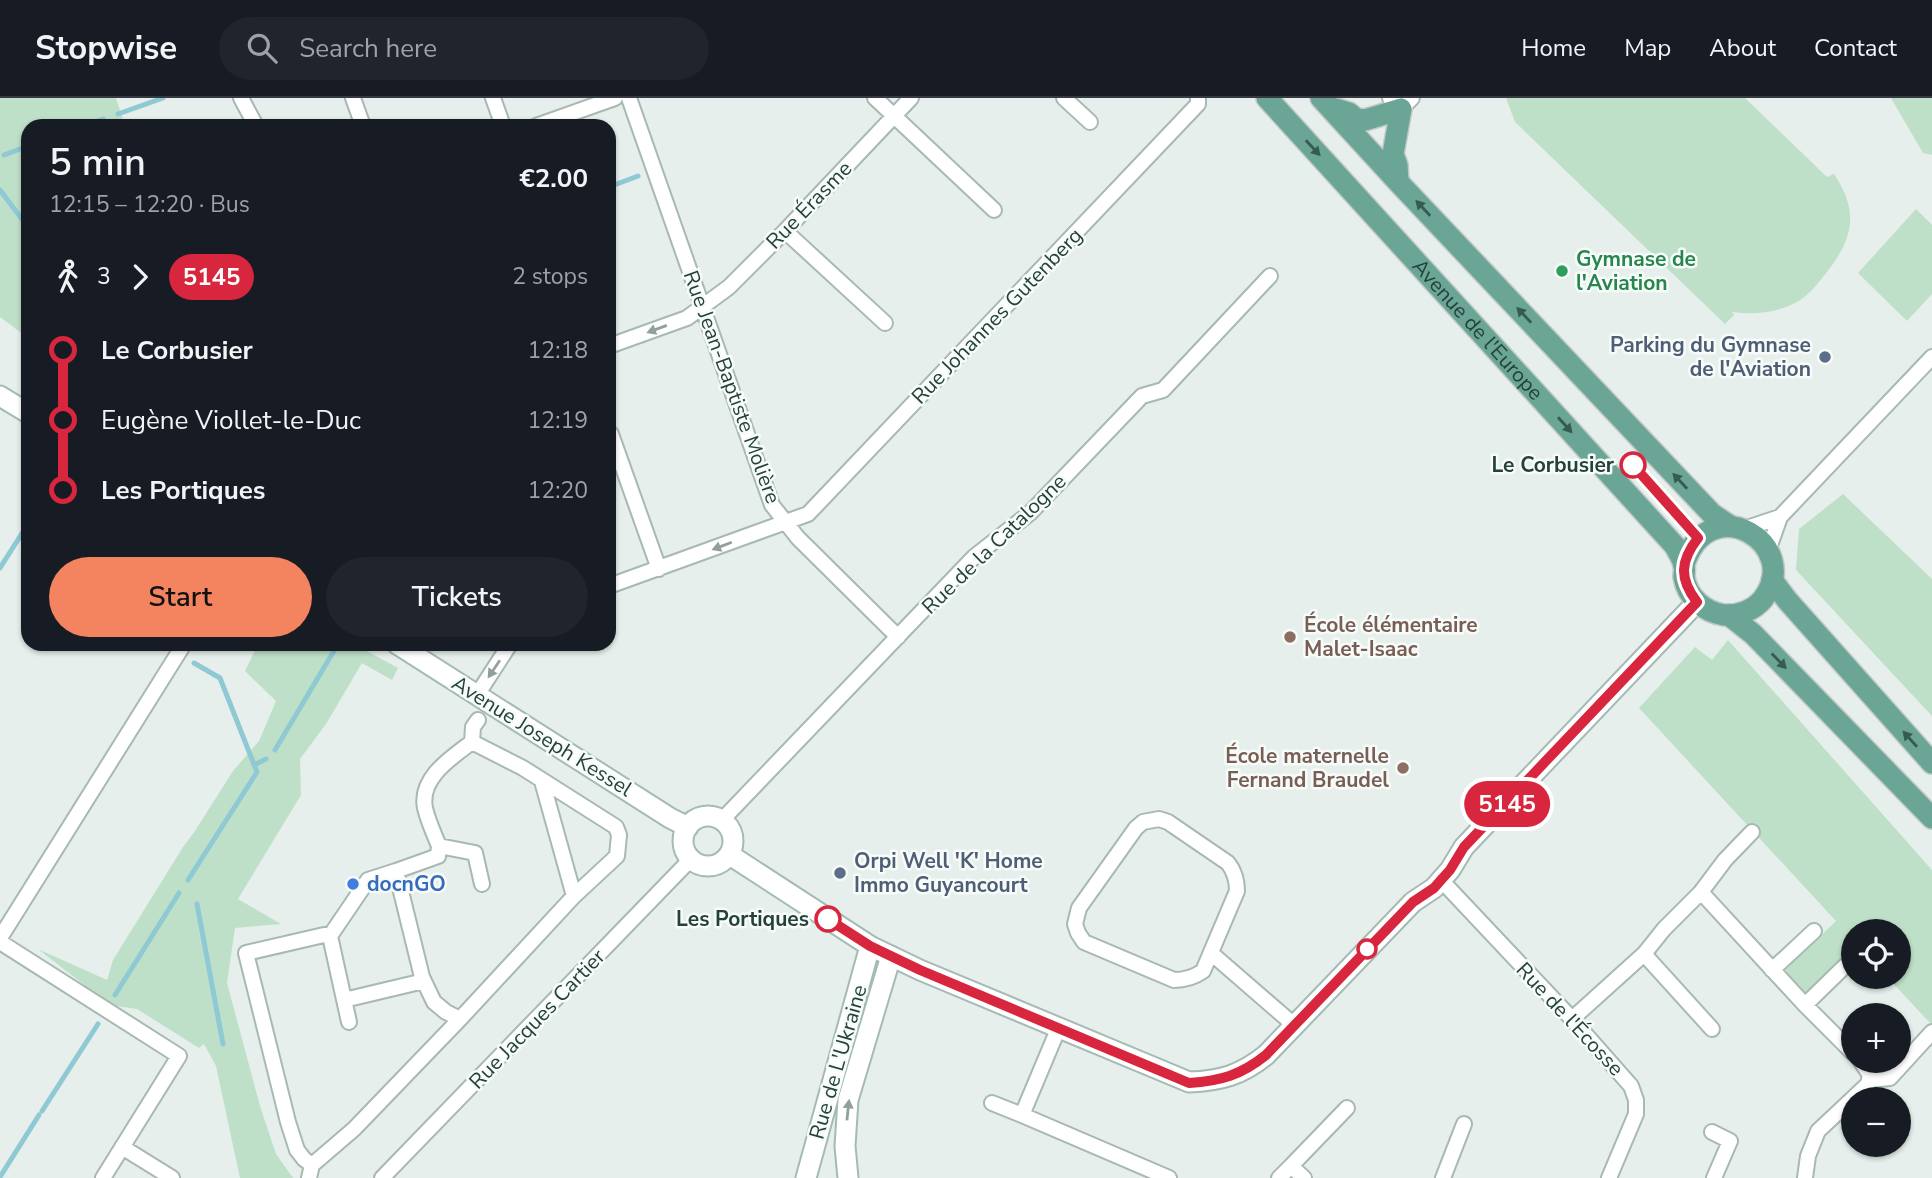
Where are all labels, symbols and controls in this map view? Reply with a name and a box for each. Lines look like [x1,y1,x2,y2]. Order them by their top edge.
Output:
search box [219,17,709,80]
text: Stopwise [35,26,177,71]
icon: search [243,29,281,67]
text: Search here [299,31,437,66]
text: Home [1521,32,1586,64]
text: Map [1624,32,1671,64]
text: About [1709,32,1776,64]
text: Contact [1814,32,1897,64]
text: 5 min [49,137,146,188]
one-way arrow [1305,139,1321,156]
street label: Rue Érasme [760,155,858,255]
text: €2.00 [519,161,588,196]
text: 12:15 – 12:20 · Bus [49,189,250,220]
one-way arrow [1415,200,1431,217]
street label: Rue Johannes Gutenberg [905,222,1089,410]
place label: Gymnase de l'Aviation [1576,245,1696,297]
street label: Avenue de l'Europe [1406,253,1550,406]
icon: walk [49,258,87,296]
icon: forward [121,258,159,296]
text: 3 [97,261,111,292]
text: 5145 [183,261,240,293]
text: 2 stops [512,261,588,292]
marker: Gymnase de l'Aviation [1554,263,1570,279]
street label: Rue Jean-Baptiste Molière [677,266,787,508]
one-way arrow [1515,307,1532,324]
one-way arrow [646,324,667,335]
place label: Parking du Gymnase de l'Aviation [1610,331,1811,383]
text: Le Corbusier [101,333,253,368]
text: 12:18 [528,335,588,366]
marker: Parking du Gymnase de l'Aviation [1817,349,1833,365]
text: Eugène Viollet-le-Duc [101,403,361,438]
text: 12:19 [528,405,588,436]
one-way arrow [1557,416,1573,433]
place label: Le Corbusier [1491,451,1615,479]
marker: Le Corbusier [1620,452,1646,478]
street label: Rue de la Catalogne [916,468,1072,620]
one-way arrow [1672,472,1688,490]
text: Les Portiques [101,473,266,508]
text: 12:20 [528,475,588,506]
one-way arrow [711,541,732,552]
button: Start [49,557,312,637]
button: Tickets [326,557,588,637]
place label: École élémentaire Malet-Isaac [1304,611,1478,663]
marker: École élémentaire Malet-Isaac [1282,629,1298,645]
one-way arrow [1771,653,1788,670]
one-way arrow [487,659,500,679]
street label: Avenue Joseph Kessel [446,669,638,803]
one-way arrow [1902,730,1918,747]
place label: École maternelle Fernand Braudel [1225,742,1389,794]
marker: École maternelle Fernand Braudel [1395,760,1411,776]
line badge: 5145 [1458,781,1556,827]
text: 5145 [1478,788,1536,820]
place label: Orpi Well 'K' Home Immo Guyancourt [854,847,1043,899]
marker: Orpi Well 'K' Home Immo Guyancourt [832,865,848,881]
place label: docnGO [367,870,446,898]
marker: docnGO [345,876,361,892]
place label: Les Portiques [676,905,809,933]
marker: Les Portiques [815,906,841,932]
map controls [1841,919,1911,1157]
button: locate [1841,919,1911,989]
unlabelled marker [1357,939,1377,959]
street label: Rue Jacques Cartier [463,943,611,1095]
street label: Rue de l'Écosse [1510,956,1630,1082]
street label: Rue de L'Ukraine [803,981,873,1143]
button: + [1841,1003,1911,1073]
button: − [1841,1087,1911,1157]
one-way arrow [843,1099,854,1121]

